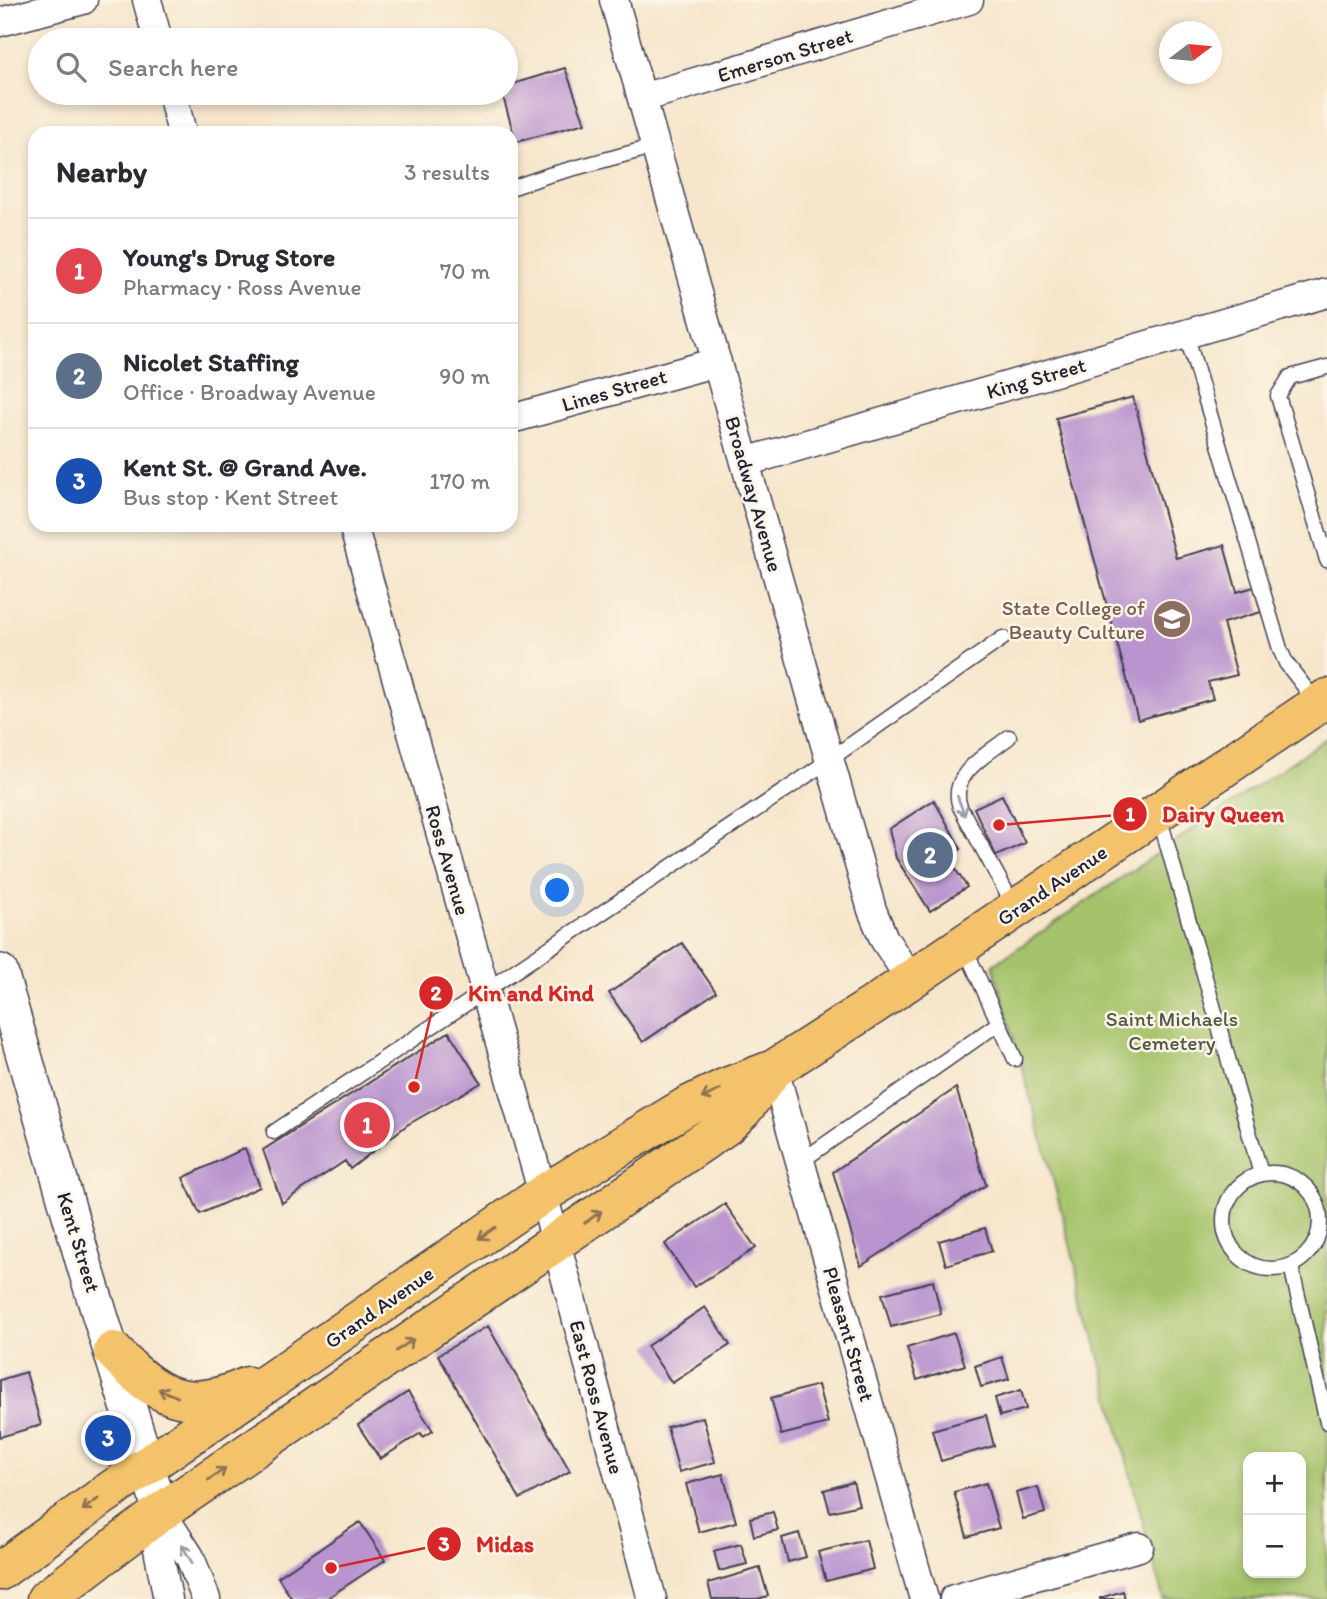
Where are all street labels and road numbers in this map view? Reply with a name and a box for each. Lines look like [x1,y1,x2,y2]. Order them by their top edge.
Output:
street label: Emerson Street [714,23,856,87]
street label: King Street [984,352,1089,404]
street label: Lines Street [559,363,669,417]
street label: Broadway Avenue [720,413,788,575]
street label: Ross Avenue [420,802,476,918]
street label: Grand Avenue [992,839,1112,931]
street label: Kent Street [52,1189,106,1295]
street label: Grand Avenue [320,1260,438,1354]
street label: Pleasant Street [818,1264,880,1404]
street label: East Ross Avenue [564,1317,630,1477]

